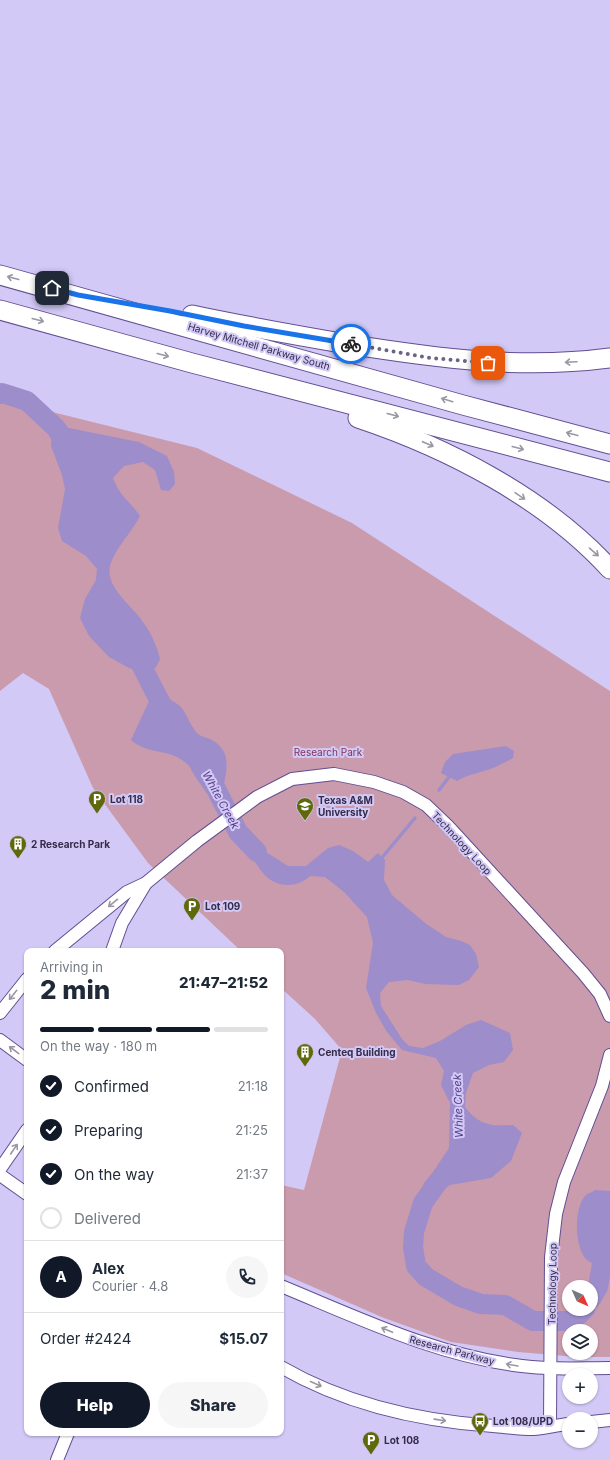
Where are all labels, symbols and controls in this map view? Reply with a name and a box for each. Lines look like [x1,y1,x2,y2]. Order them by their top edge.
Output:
pin [35,271,69,305]
one-way arrow [7,274,20,281]
icon: home [41,277,63,299]
one-way arrow [31,317,44,325]
street label: Harvey Mitchell Parkway South [187,320,331,372]
courier [331,324,371,364]
icon: bike [340,333,362,355]
pin [471,346,505,380]
one-way arrow [156,352,169,359]
icon: bag [477,352,499,374]
one-way arrow [565,358,578,366]
one-way arrow [441,396,454,403]
one-way arrow [386,412,399,420]
one-way arrow [566,430,579,437]
one-way arrow [421,441,433,449]
one-way arrow [512,445,525,452]
one-way arrow [515,492,526,500]
one-way arrow [589,548,599,557]
park label: Research Park [294,746,363,758]
water label: White Creek [199,769,243,832]
parking icon: Lot 118 [87,789,107,814]
place label: Lot 118 [110,793,143,805]
place label: Texas A&M University [318,794,373,819]
school or university icon: Texas A&M University [295,796,315,821]
street label: Technology Loop [430,809,494,877]
building icon: 2 Research Park [8,834,28,859]
place label: 2 Research Park [31,838,110,850]
parking icon: Lot 109 [182,896,202,921]
one-way arrow [108,899,119,907]
place label: Lot 109 [205,900,241,912]
text: Arriving in [40,959,103,975]
text: 21:47–21:52 [179,973,268,992]
text: 2 min [40,974,110,1005]
one-way arrow [8,990,17,1001]
text: On the way · 180 m [40,1038,157,1054]
building icon: Centeq Building [295,1042,315,1067]
one-way arrow [8,1045,19,1054]
place label: Centeq Building [318,1046,396,1059]
water label: White Creek [450,1073,466,1138]
icon: check [40,1075,62,1097]
text: Confirmed [74,1077,149,1096]
text: 21:18 [238,1078,268,1094]
icon: check [40,1119,62,1141]
text: Preparing [74,1121,143,1140]
text: 21:25 [235,1122,268,1138]
one-way arrow [9,1144,18,1155]
icon: check [40,1163,62,1185]
text: On the way [74,1165,154,1184]
text: 21:37 [236,1166,268,1182]
text: Delivered [74,1209,141,1228]
street label: Technology Loop [545,1243,559,1325]
button: phone [226,1256,268,1298]
text: Alex [92,1259,125,1278]
text: A [55,1267,67,1286]
text: Courier · 4.8 [92,1278,168,1294]
north arrow [562,1280,598,1316]
map controls [562,1280,598,1448]
button: layers [562,1324,598,1360]
one-way arrow [382,1326,394,1333]
text: Order #2424 [40,1329,131,1348]
text: $15.07 [219,1329,268,1348]
street label: Research Parkway [408,1333,496,1367]
one-way arrow [506,1360,519,1368]
button: + [562,1368,598,1404]
one-way arrow [309,1381,321,1388]
button: Help [40,1382,150,1428]
button: Share [158,1382,268,1428]
bus stop icon: Lot 108/UPD [470,1411,490,1436]
button: − [562,1412,598,1448]
place label: Lot 108/UPD [493,1415,553,1427]
one-way arrow [433,1416,446,1424]
parking icon: Lot 108 [361,1430,381,1455]
place label: Lot 108 [384,1434,420,1446]

